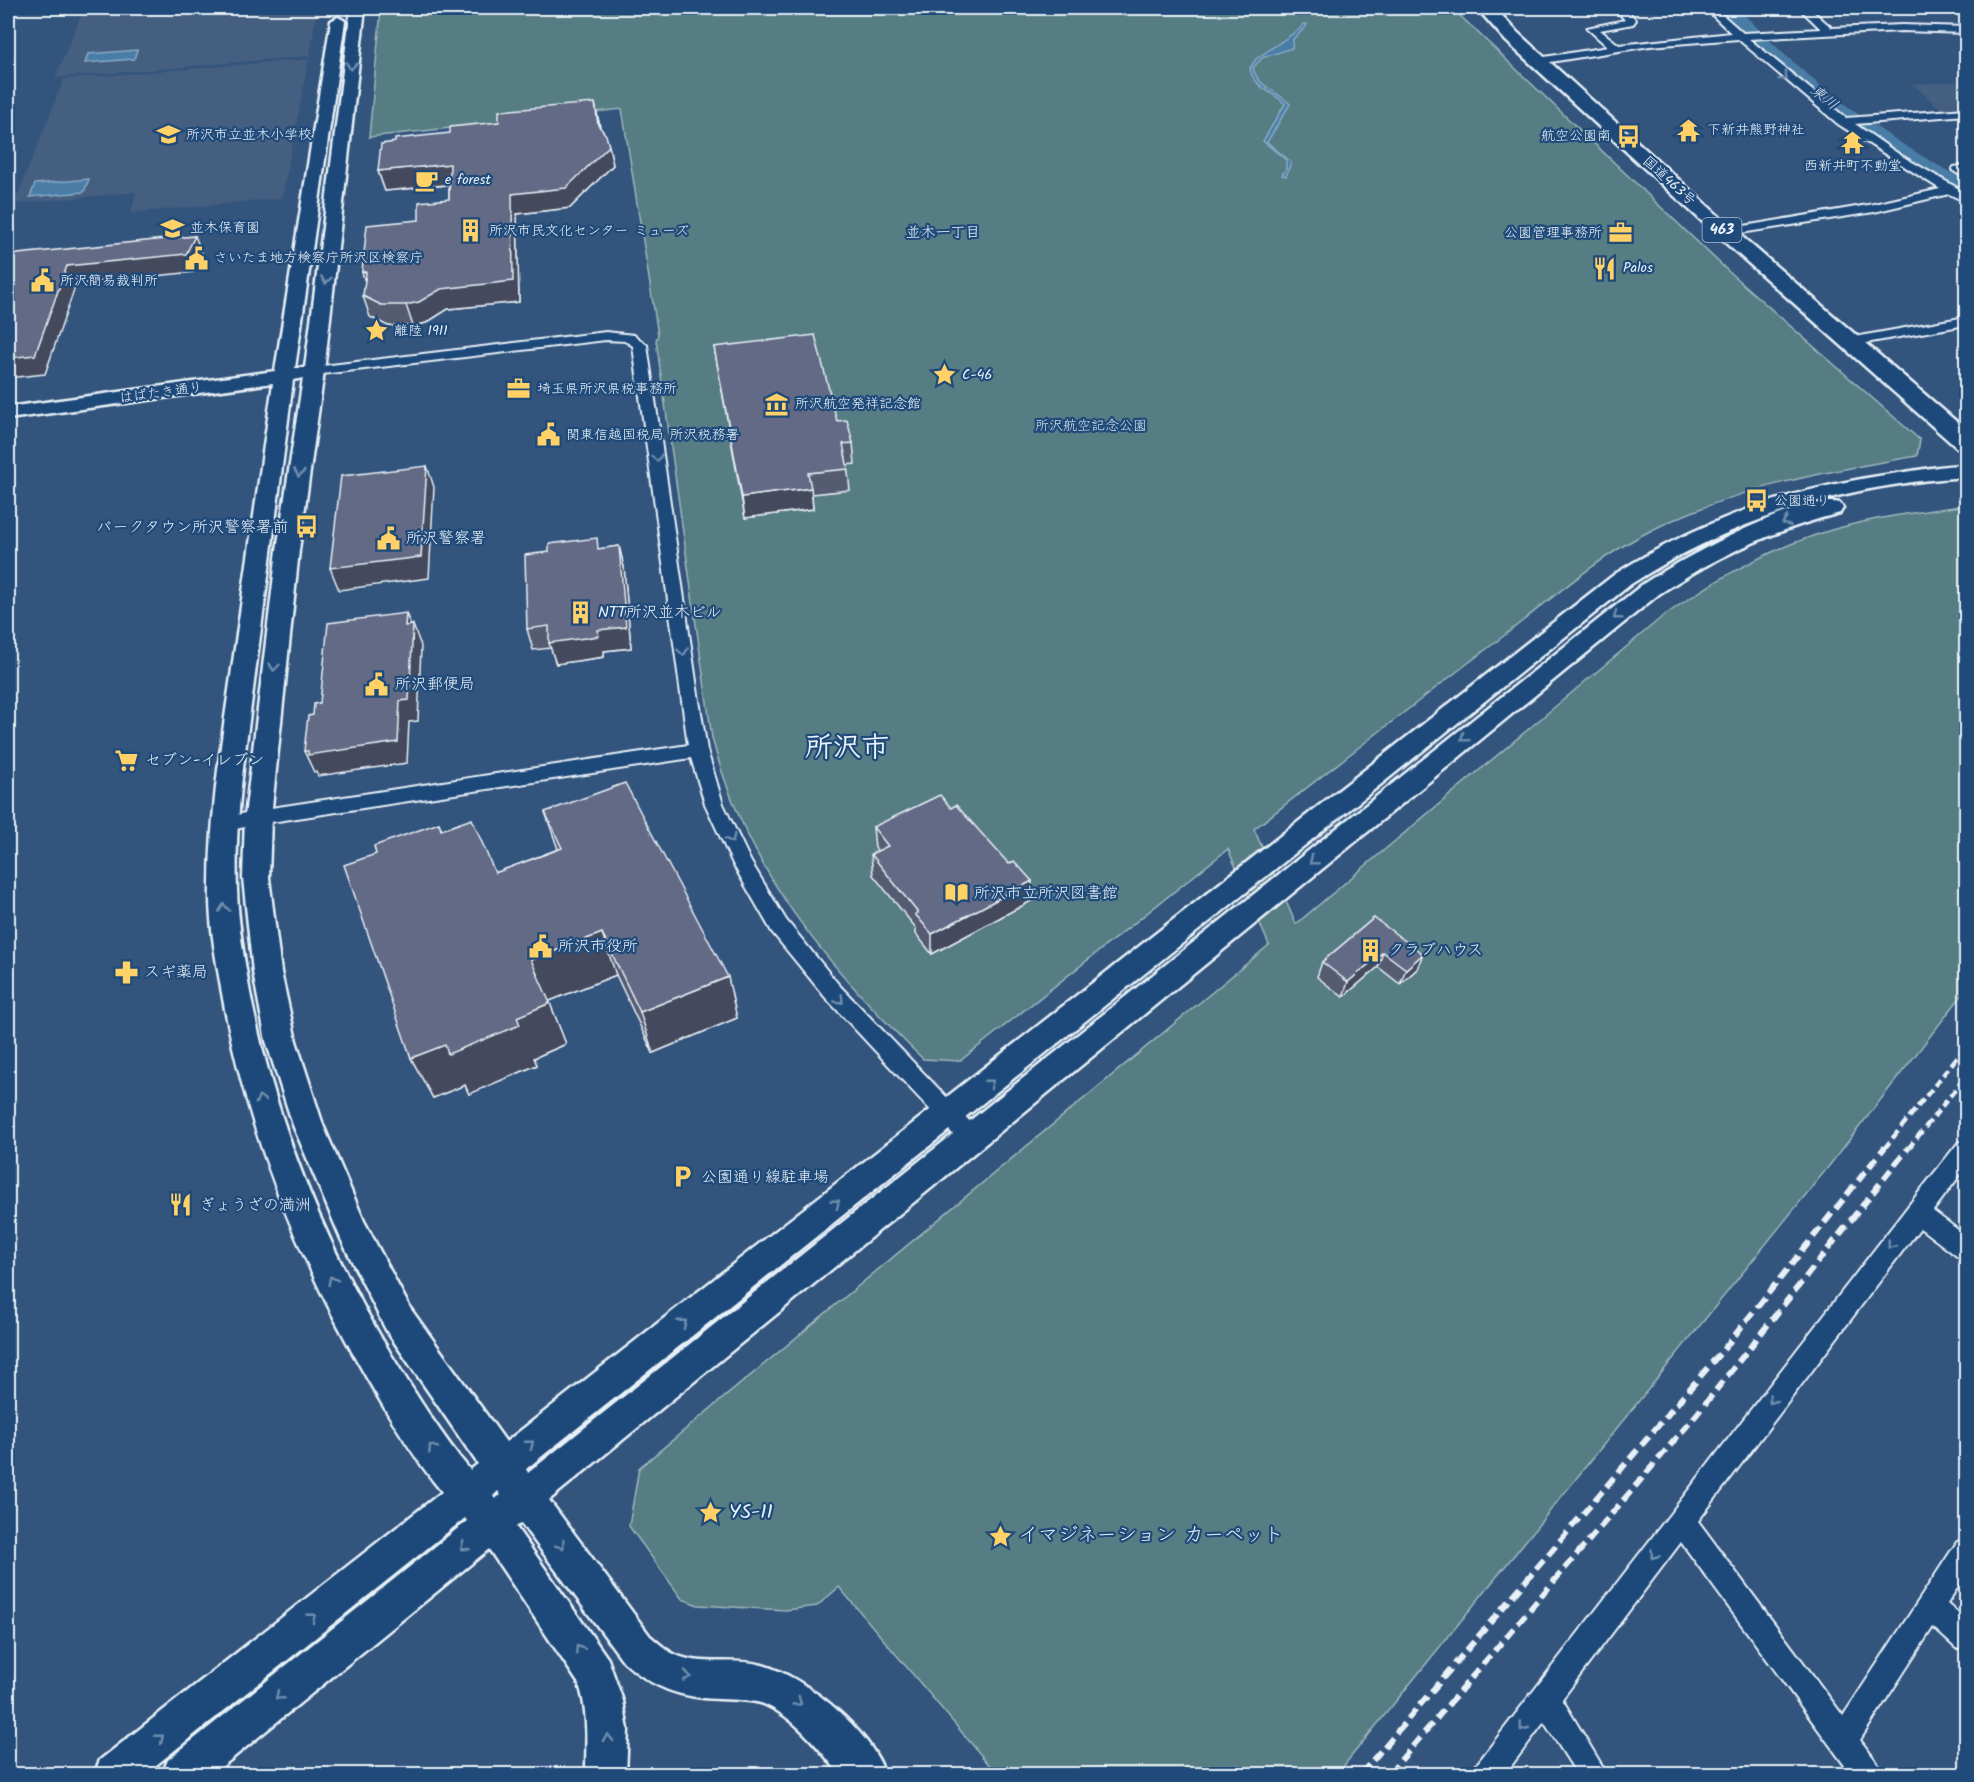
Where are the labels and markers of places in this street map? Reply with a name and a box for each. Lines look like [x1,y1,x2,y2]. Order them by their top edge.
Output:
temple icon: 下新井熊野神社 [1676,117,1702,143]
place label: 下新井熊野神社 [1707,119,1805,141]
school or university icon: 所沢市立並木小学校 [155,122,181,148]
bus stop icon: 航空公園南 [1616,123,1642,149]
place label: 所沢市立並木小学校 [186,124,312,146]
place label: 航空公園南 [1541,125,1611,147]
temple icon: 西新井町不動堂 [1840,129,1866,155]
place label: 西新井町不動堂 [1804,155,1902,177]
cafe icon: e forest [414,167,440,193]
place label: e forest [445,169,491,191]
school or university icon: 並木保育園 [159,215,185,241]
place label: 並木保育園 [190,217,260,239]
building icon: 所沢市民文化センター ミューズ [458,218,484,244]
place label: 所沢市民文化センター ミューズ [489,220,689,242]
office icon: 公園管理事務所 [1607,220,1633,246]
place label: 公園管理事務所 [1504,222,1602,244]
public building icon: さいたま地方検察庁所沢区検察庁 [183,245,209,271]
place label: さいたま地方検察庁所沢区検察庁 [214,247,423,269]
restaurant icon: Palos [1592,255,1618,281]
place label: Palos [1623,257,1653,279]
public building icon: 所沢簡易裁判所 [29,268,55,294]
place label: 所沢簡易裁判所 [60,270,158,292]
place icon: 離陸 1911 [363,318,389,344]
place label: 離陸 1911 [394,320,448,342]
place icon: C-46 [931,362,957,388]
place label: C-46 [962,364,992,386]
office icon: 埼玉県所沢県税事務所 [506,376,532,402]
place label: 埼玉県所沢県税事務所 [537,378,677,400]
museum icon: 所沢航空発祥記念館 [764,391,790,417]
place label: 所沢航空発祥記念館 [795,393,921,415]
public building icon: 関東信越国税局 所沢税務署 [535,422,561,448]
place label: 関東信越国税局 所沢税務署 [566,424,740,446]
bus stop icon: 公園通り [1743,488,1769,514]
place label: 公園通り [1774,490,1830,512]
bus stop icon: パークタウン所沢警察署前 [293,514,319,540]
place label: パークタウン所沢警察署前 [96,515,288,540]
public building icon: 所沢警察署 [375,525,401,551]
place label: 所沢警察署 [406,526,486,551]
building icon: NTT所沢並木ビル [567,599,593,625]
place label: NTT所沢並木ビル [598,600,722,625]
public building icon: 所沢郵便局 [364,671,390,697]
place label: 所沢郵便局 [395,672,475,697]
supermarket icon: セブン-イレブン [114,747,140,773]
place label: セブン-イレブン [145,748,264,773]
library icon: 所沢市立所沢図書館 [943,880,969,906]
place label: 所沢市立所沢図書館 [974,881,1118,906]
public building icon: 所沢市役所 [527,933,553,959]
place label: 所沢市役所 [558,934,638,959]
building icon: クラブハウス [1357,937,1383,963]
place label: クラブハウス [1388,938,1483,963]
pharmacy icon: スギ薬局 [113,959,139,985]
place label: スギ薬局 [144,960,208,985]
parking icon: 公園通り線駐車場 [670,1164,696,1190]
place label: 公園通り線駐車場 [701,1165,829,1190]
restaurant icon: ぎょうざの満洲 [168,1192,194,1218]
place label: ぎょうざの満洲 [199,1193,311,1218]
place label: YS-11 [729,1497,773,1529]
place icon: YS-11 [698,1500,724,1526]
place label: イマジネーション カーペット [1018,1520,1284,1552]
place icon: イマジネーション カーペット [987,1523,1013,1549]

